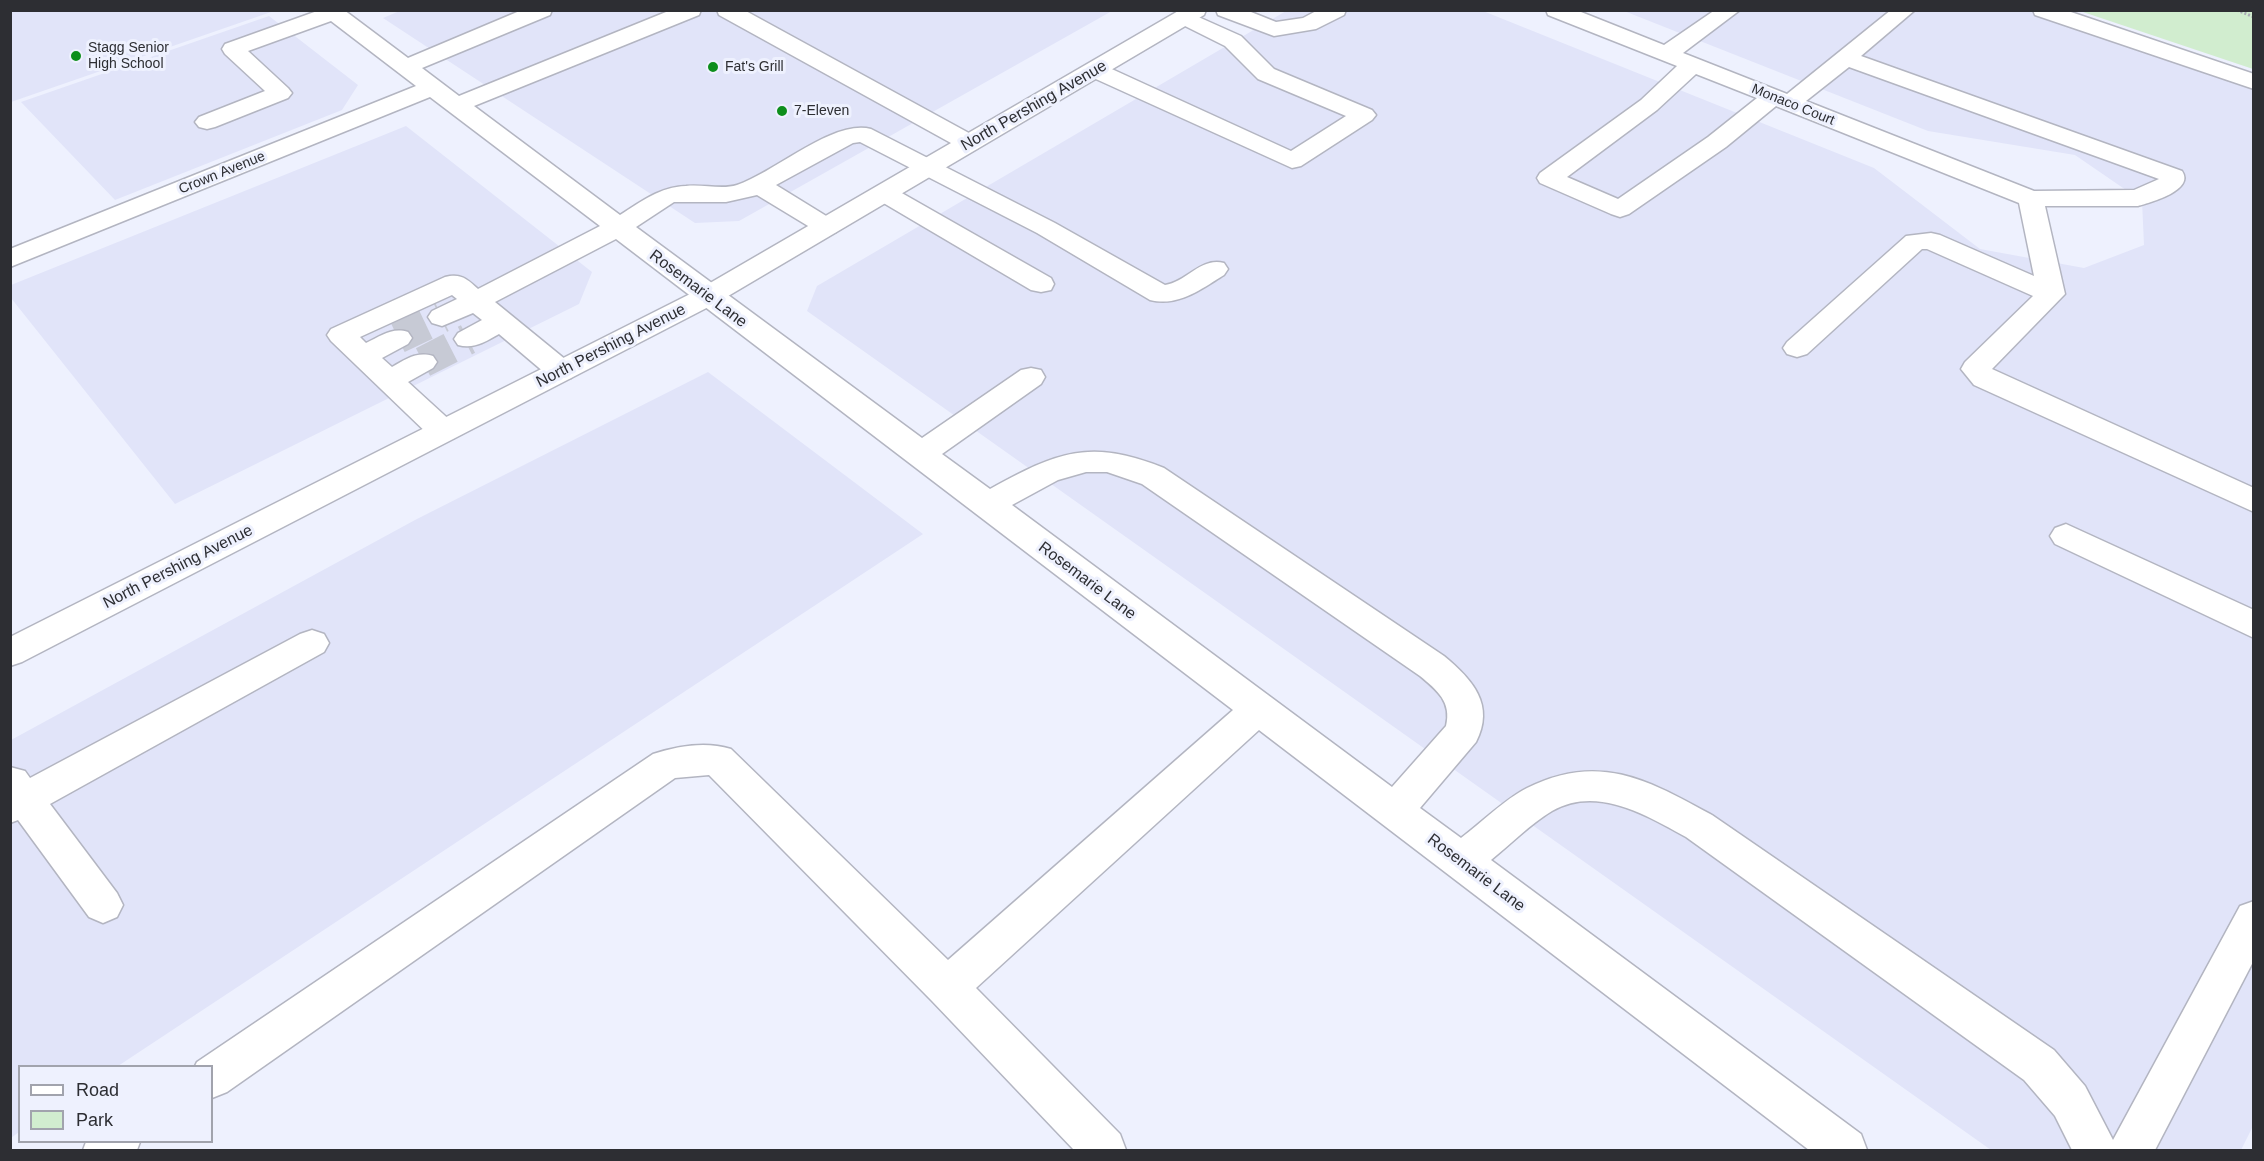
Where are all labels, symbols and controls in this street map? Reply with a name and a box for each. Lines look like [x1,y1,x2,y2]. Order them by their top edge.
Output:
place label: Stagg Senior High School [88,40,169,72]
marker: Stagg Senior High School [69,49,83,63]
street label: North Pershing Avenue [958,56,1110,156]
place label: Fat's Grill [725,59,784,75]
marker: Fat's Grill [706,60,720,74]
street label: Monaco Court [1749,81,1837,129]
place label: 7-Eleven [794,103,849,119]
marker: 7-Eleven [775,104,789,118]
street label: Crown Avenue [176,148,268,198]
street label: Rosemarie Lane [645,246,751,332]
street label: North Pershing Avenue [533,300,689,392]
street label: North Pershing Avenue [100,521,256,613]
street label: Rosemarie Lane [1034,538,1140,624]
street label: Rosemarie Lane [1423,830,1529,916]
legend [18,1065,213,1143]
text: Road [76,1080,119,1100]
text: Park [76,1110,113,1130]

